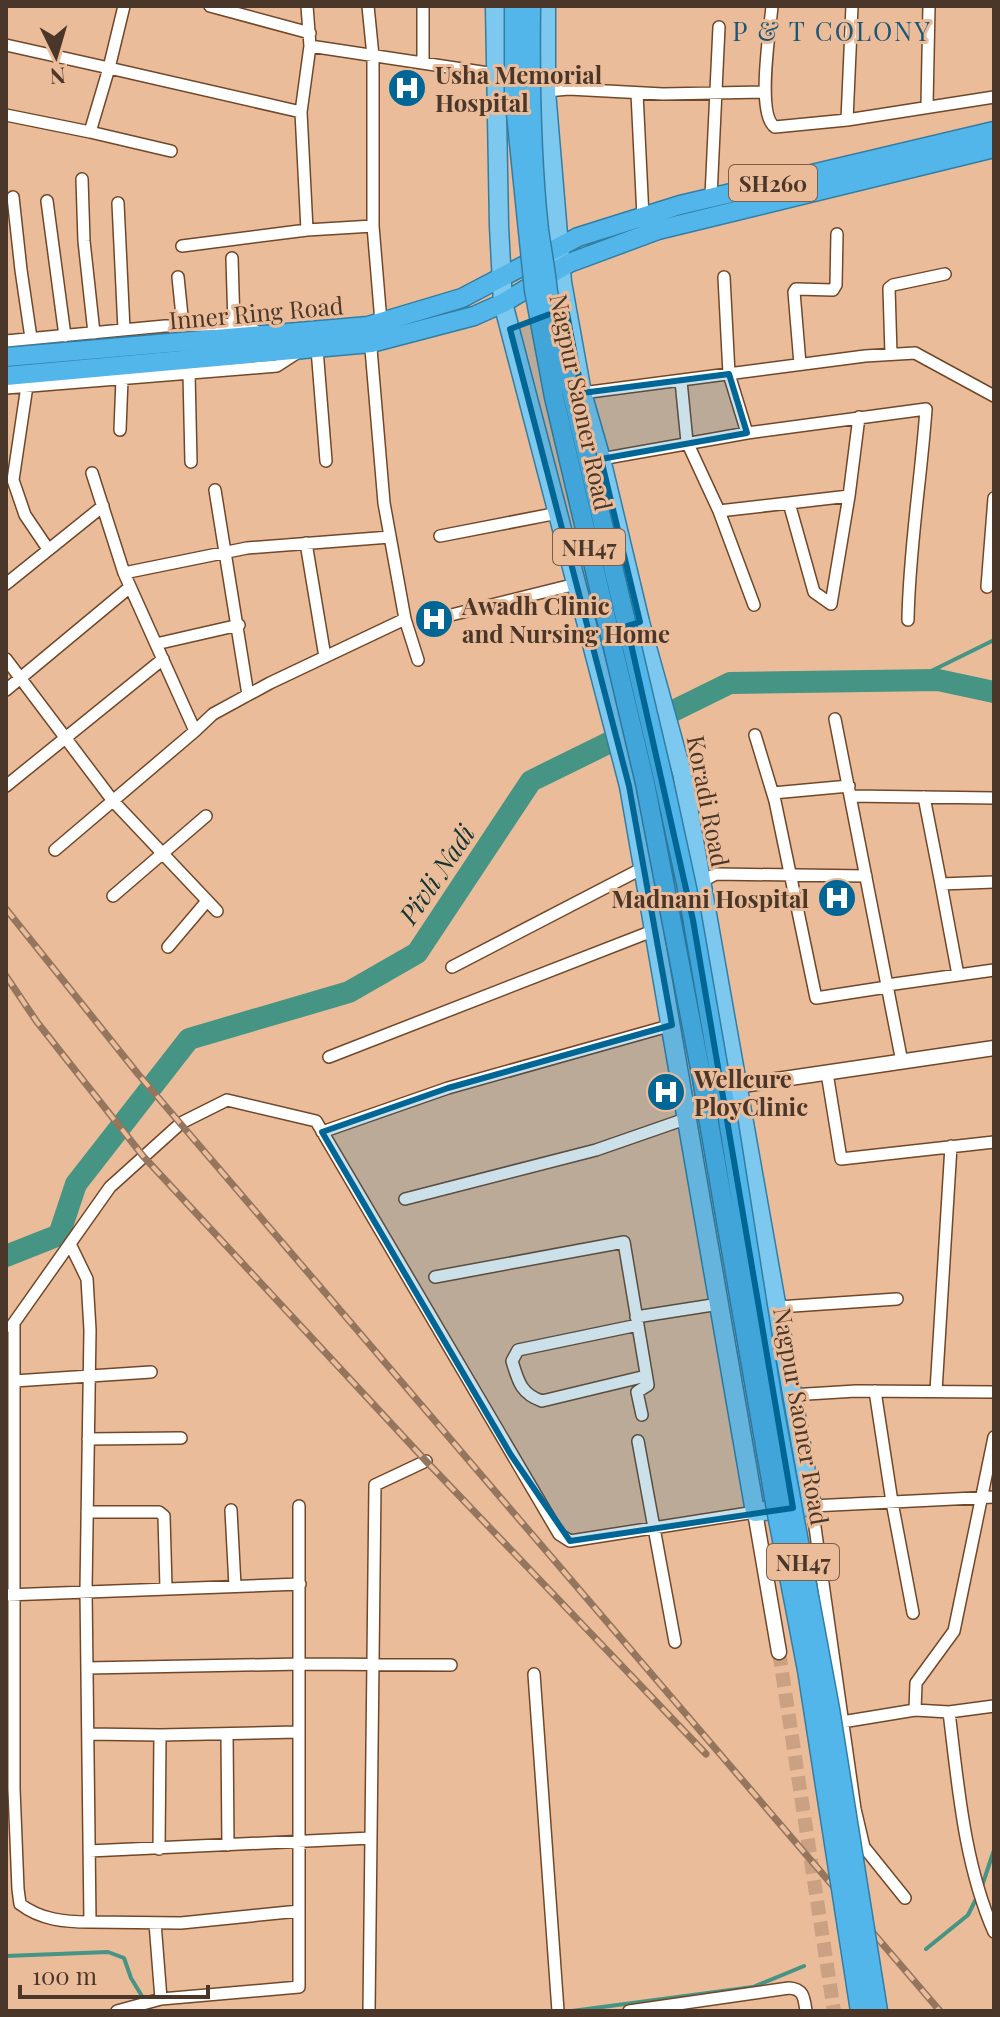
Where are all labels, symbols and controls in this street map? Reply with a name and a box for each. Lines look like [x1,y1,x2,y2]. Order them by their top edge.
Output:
district label: P & T COLONY [732,13,932,48]
north arrow [16,16,96,96]
place label: Usha Memorial Hospital [435,58,603,118]
text: N [48,61,67,93]
hospital icon: Usha Memorial Hospital [386,67,428,109]
road number: SH260 [729,165,817,201]
street label: Inner Ring Road [167,288,345,336]
street label: Nagpur Saoner Road [543,291,621,513]
road number: NH47 [553,529,625,565]
place label: Awadh Clinic and Nursing Home [461,589,670,649]
hospital icon: Awadh Clinic and Nursing Home [413,598,455,640]
street label: Koradi Road [681,733,737,869]
water label: Pivli Nadi [389,817,483,931]
hospital icon: Madnani Hospital [816,877,858,919]
place label: Madnani Hospital [611,882,810,914]
place label: Wellcure PloyClinic [693,1062,808,1122]
hospital icon: Wellcure PloyClinic [645,1071,687,1113]
street label: Nagpur Saoner Road [767,1305,837,1527]
road number: NH47 [767,1544,839,1580]
scale bar [20,1949,208,1999]
text: 100 m [32,1959,97,1991]

